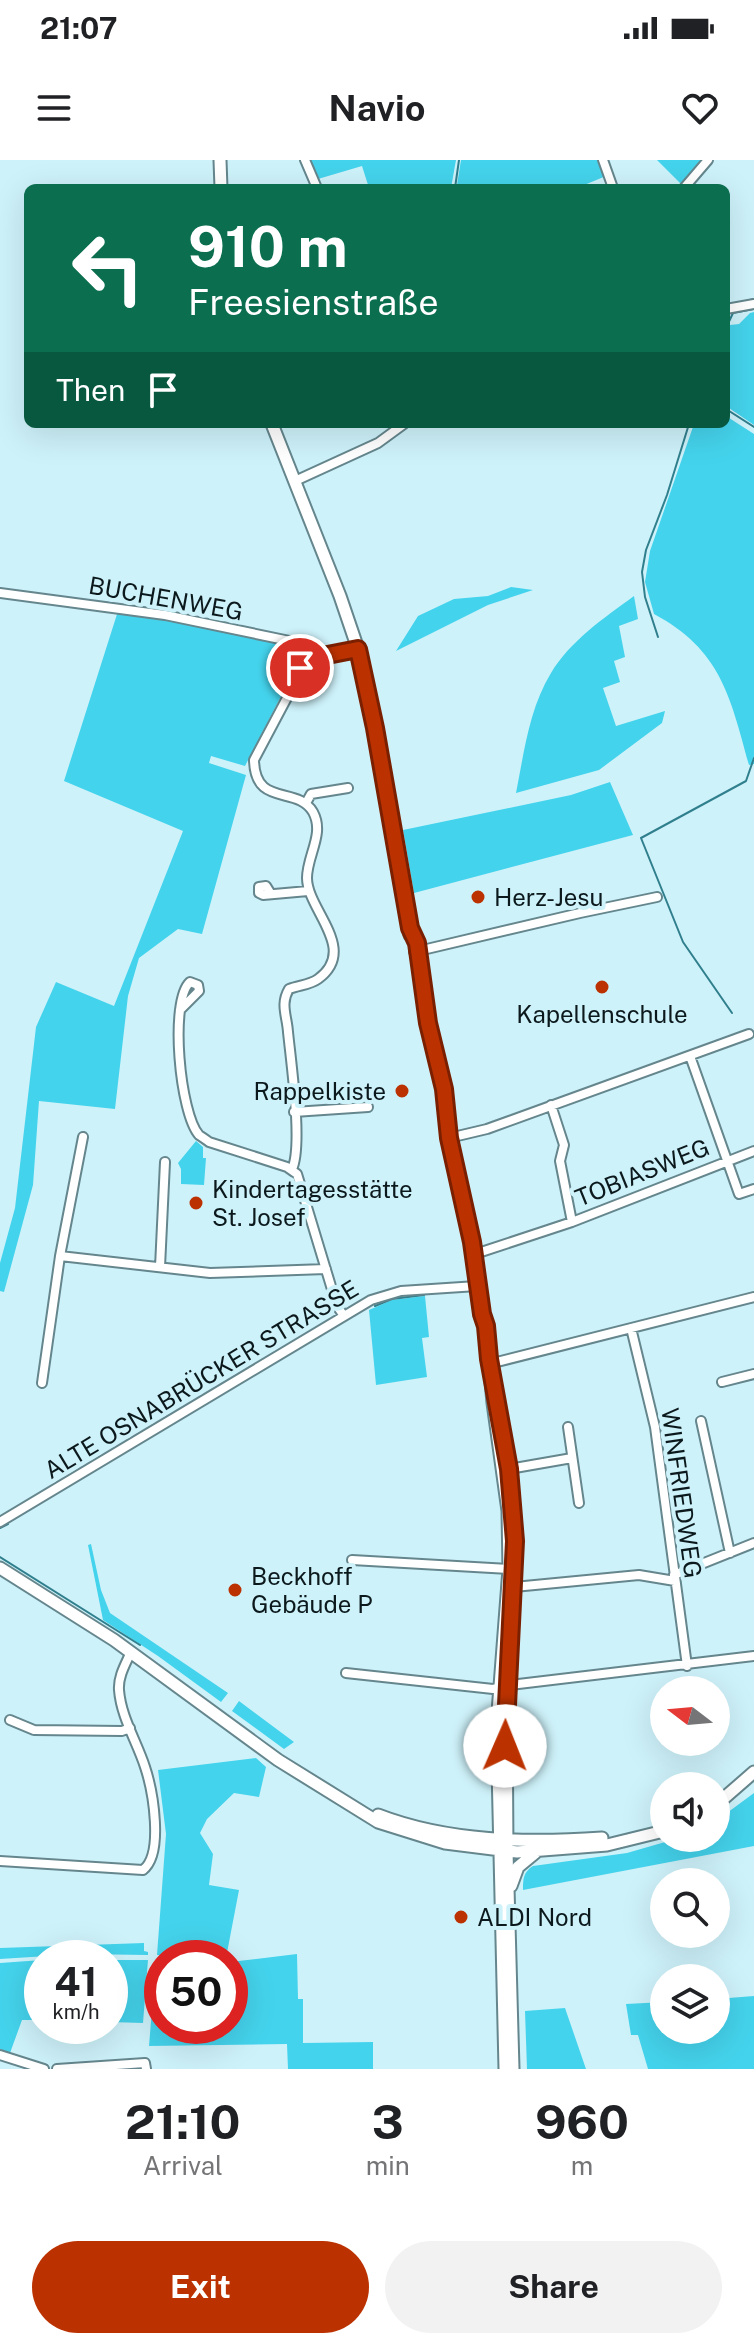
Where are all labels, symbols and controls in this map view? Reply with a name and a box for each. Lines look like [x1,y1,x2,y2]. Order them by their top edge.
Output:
text: 21:07 [40,10,118,46]
icon: menu [32,86,76,130]
icon: heart [678,86,722,130]
text: Navio [329,87,425,129]
text: 910 m [188,214,348,280]
icon: left [56,216,160,320]
text: Freesienstraße [188,281,439,323]
icon: arrive [141,368,185,412]
text: Then [56,372,125,408]
street label: BUCHENWEG [87,571,245,625]
pin [266,634,334,702]
icon: arrive [278,646,322,690]
place label: Herz-Jesu [494,883,603,911]
marker: Herz-Jesu [469,888,487,906]
marker: Kapellenschule [593,978,611,996]
place label: Kapellenschule [516,1000,688,1028]
place label: Rappelkiste [254,1077,386,1105]
marker: Rappelkiste [393,1082,411,1100]
street label: TOBIASWEG [571,1132,713,1212]
place label: Kindertagesstätte St. Josef [212,1175,413,1231]
marker: Kindertagesstätte St. Josef [187,1194,205,1212]
street label: ALTE OSNABRÜCKER STRASSE [38,1273,363,1484]
street label: WINFRIEDWEG [656,1406,708,1580]
place label: Beckhoff Gebäude P [251,1562,372,1618]
marker: Beckhoff Gebäude P [226,1581,244,1599]
north arrow [650,1676,730,1756]
map controls [650,1676,730,2044]
position arrow [463,1704,547,1788]
button: sound [650,1772,730,1852]
button: search [650,1868,730,1948]
place label: ALDI Nord [477,1903,592,1931]
marker: ALDI Nord [452,1908,470,1926]
speed limit sign: 50 [144,1940,248,2044]
text: 41 [54,1958,98,2005]
button: layers [650,1964,730,2044]
text: km/h [52,2000,100,2024]
text: 21:10 [125,2093,241,2150]
text: 3 [372,2093,404,2150]
text: 960 [535,2093,629,2150]
text: Arrival [143,2150,223,2181]
text: min [366,2150,410,2181]
text: m [571,2150,593,2181]
button: Exit [32,2241,369,2333]
button: Share [385,2241,722,2333]

